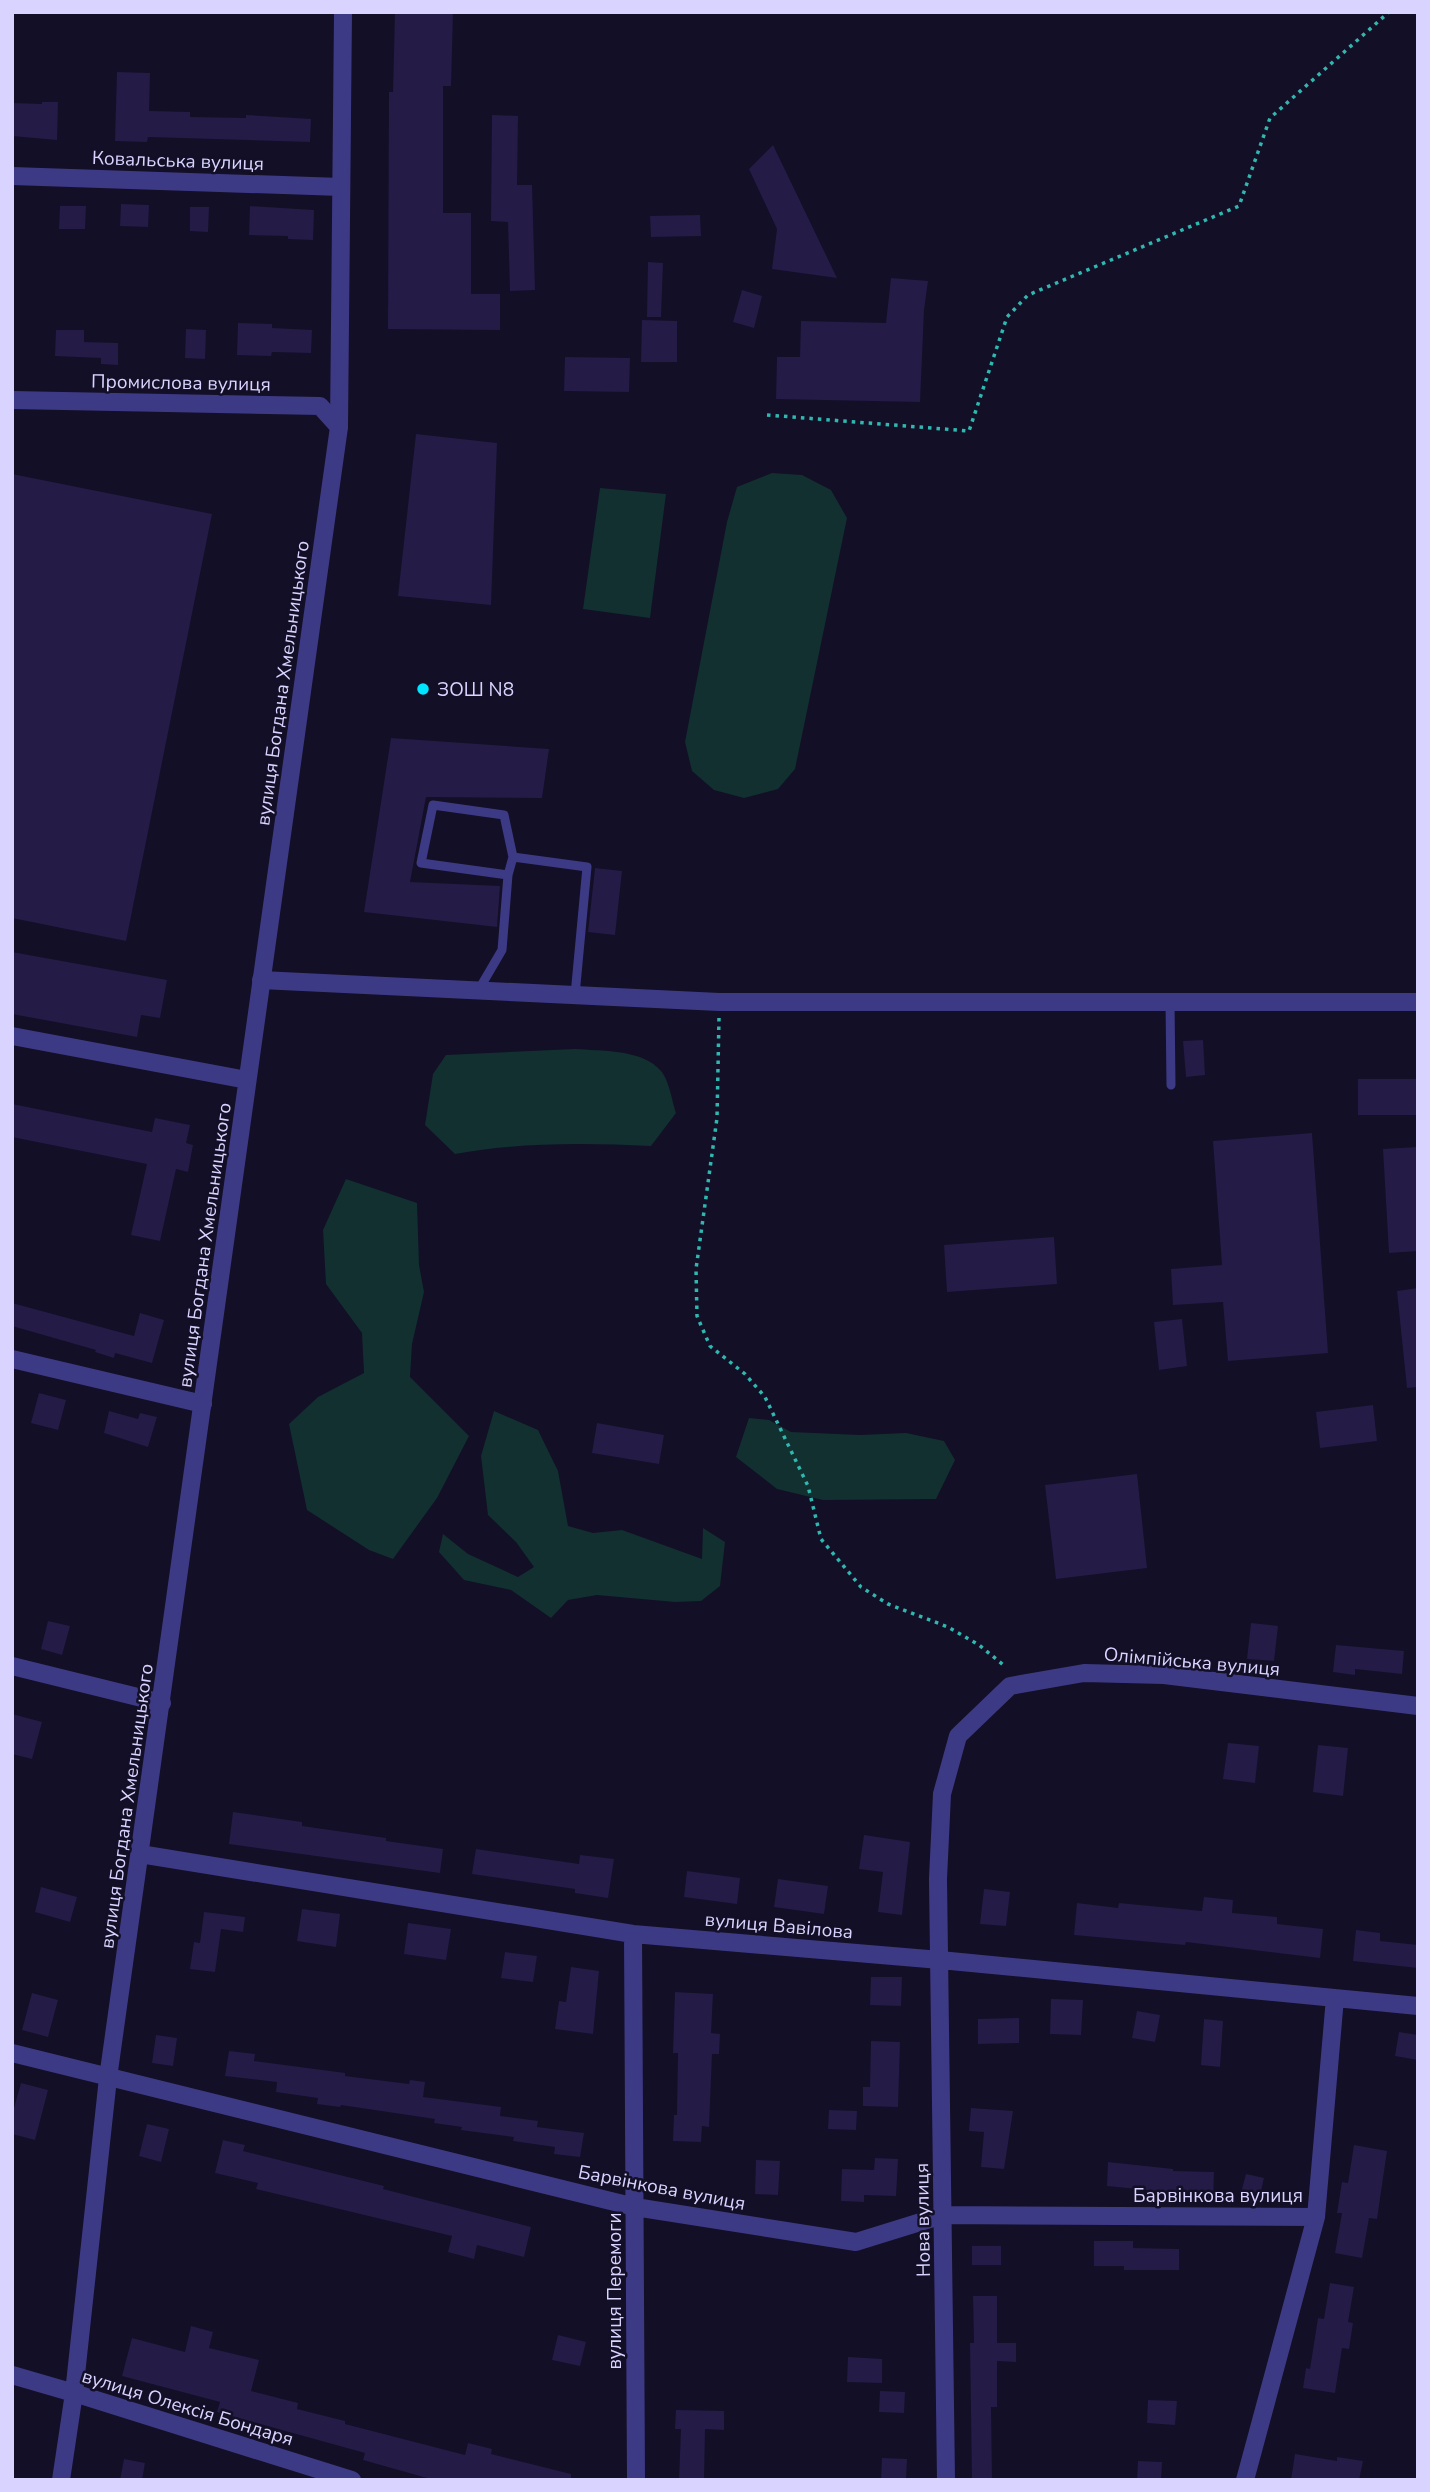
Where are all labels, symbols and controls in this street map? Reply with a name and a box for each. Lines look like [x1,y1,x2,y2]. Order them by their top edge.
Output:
street label: Ковальська вулиця [91,145,264,177]
street label: Промислова вулиця [91,368,271,398]
street label: вулиця Богдана Хмельницького [250,539,316,827]
place label: ЗОШ N8 [437,677,514,703]
marker: ЗОШ N8 [415,681,431,697]
street label: вулиця Богдана Хмельницького [172,1101,238,1389]
street label: Олімпійська вулиця [1103,1641,1281,1683]
street label: вулиця Богдана Хмельницького [94,1662,160,1950]
street label: вулиця Вавілова [704,1907,854,1945]
street label: Барвінкова вулиця [576,2159,748,2217]
street label: Нова вулиця [909,2163,937,2277]
street label: Барвінкова вулиця [1133,2183,1303,2209]
street label: вулиця Перемоги [602,2212,628,2370]
street label: вулиця Олексія Бондаря [79,2363,297,2453]

